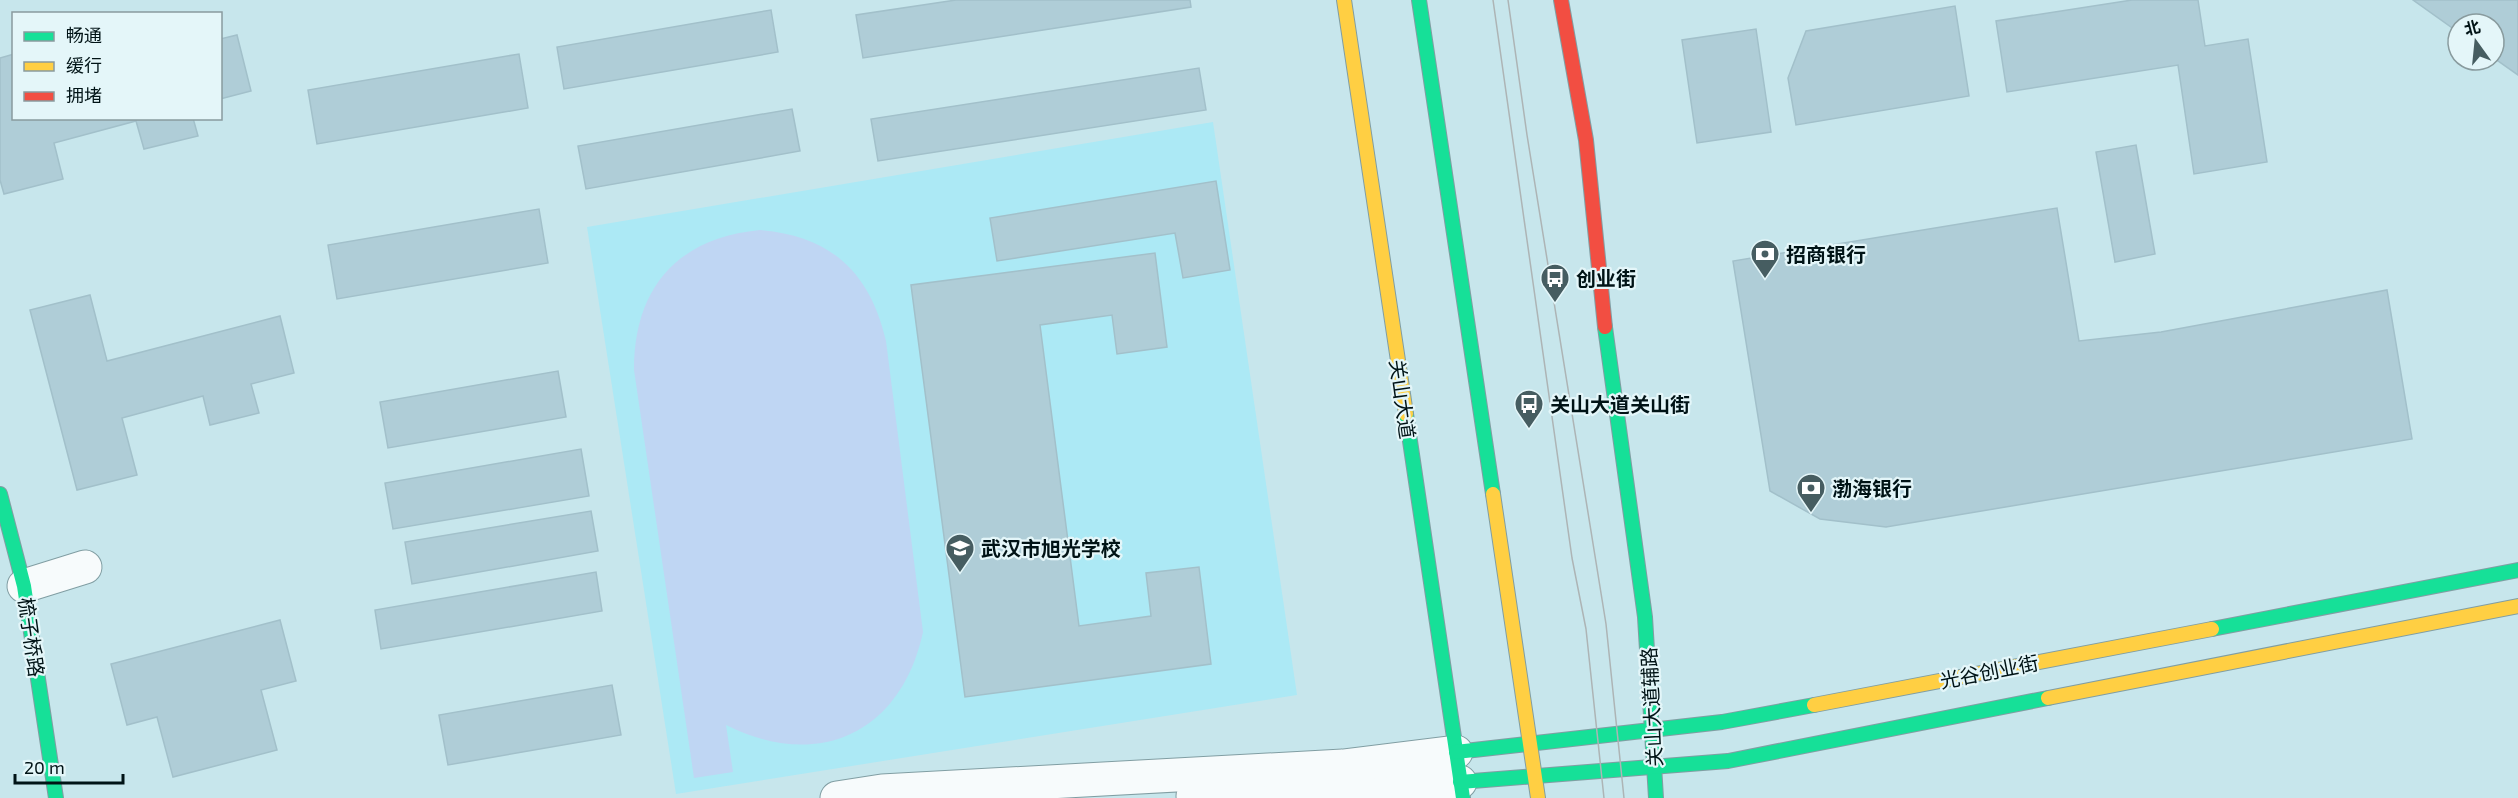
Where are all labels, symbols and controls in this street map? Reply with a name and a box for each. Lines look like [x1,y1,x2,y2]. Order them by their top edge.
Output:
legend [12,12,222,120]
north arrow [2446,12,2506,72]
text: 北 [2462,16,2482,38]
text: 畅通 [66,24,102,46]
text: 缓行 [66,54,102,76]
text: 拥堵 [66,84,102,106]
bank icon: 招商银行 [1749,238,1781,280]
place label: 招商银行 [1786,242,1866,266]
bus stop icon: 创业街 [1539,262,1571,304]
place label: 创业街 [1576,266,1636,290]
street label: 关山大道 [1386,358,1420,440]
bus stop icon: 关山大道关山街 [1513,388,1545,430]
place label: 关山大道关山街 [1550,392,1690,416]
bank icon: 渤海银行 [1795,472,1827,514]
place label: 渤海银行 [1832,476,1912,500]
school or university icon: 武汉市旭光学校 [944,532,976,574]
place label: 武汉市旭光学校 [981,536,1121,560]
street label: 梳子桥路 [15,596,49,678]
street label: 关山大道辅路 [1636,646,1666,768]
street label: 光谷创业街 [1938,650,2040,692]
scale bar [15,747,123,785]
text: 20 m [24,756,65,778]

